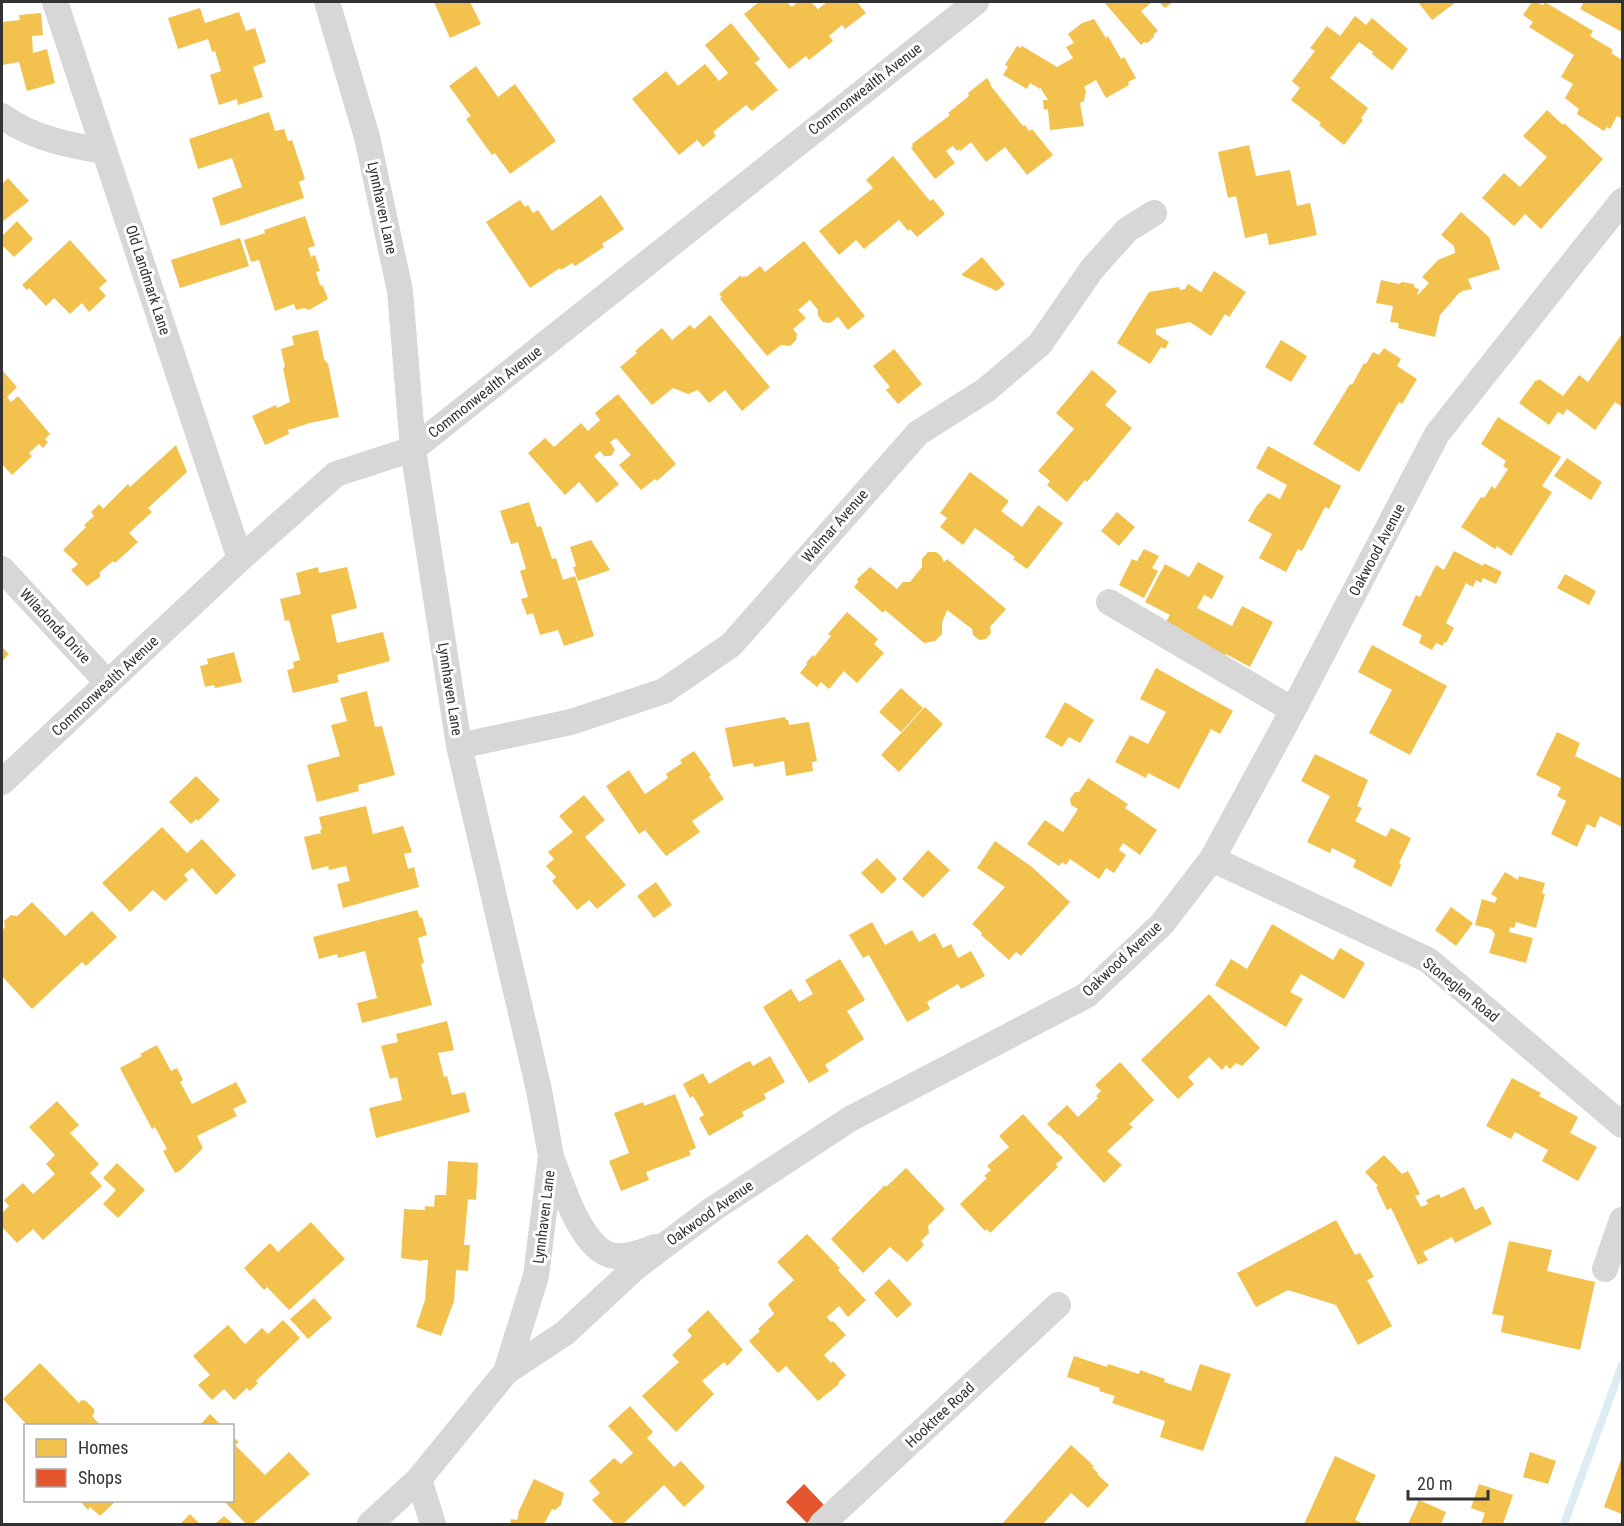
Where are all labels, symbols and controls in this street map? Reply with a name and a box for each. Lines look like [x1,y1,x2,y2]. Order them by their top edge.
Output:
street label: Commonwealth Avenue [805,39,925,139]
street label: Lynnhaven Lane [363,160,401,256]
street label: Old Landmark Lane [122,223,174,337]
street label: Commonwealth Avenue [425,342,545,442]
street label: Walmar Avenue [798,486,872,566]
street label: Oakwood Avenue [1345,501,1409,599]
street label: Wiladonda Drive [16,585,94,667]
street label: Commonwealth Avenue [48,632,162,740]
street label: Lynnhaven Lane [434,641,466,737]
street label: Oakwood Avenue [1079,918,1165,1000]
street label: Stoneglen Road [1419,954,1503,1026]
street label: Lynnhaven Lane [529,1169,559,1265]
street label: Oakwood Avenue [663,1176,757,1250]
street label: Hooktree Road [902,1379,978,1451]
legend [24,1424,234,1502]
text: Homes [78,1437,128,1458]
scale bar [1408,1463,1488,1501]
text: Shops [78,1467,122,1488]
text: 20 m [1417,1473,1452,1494]

